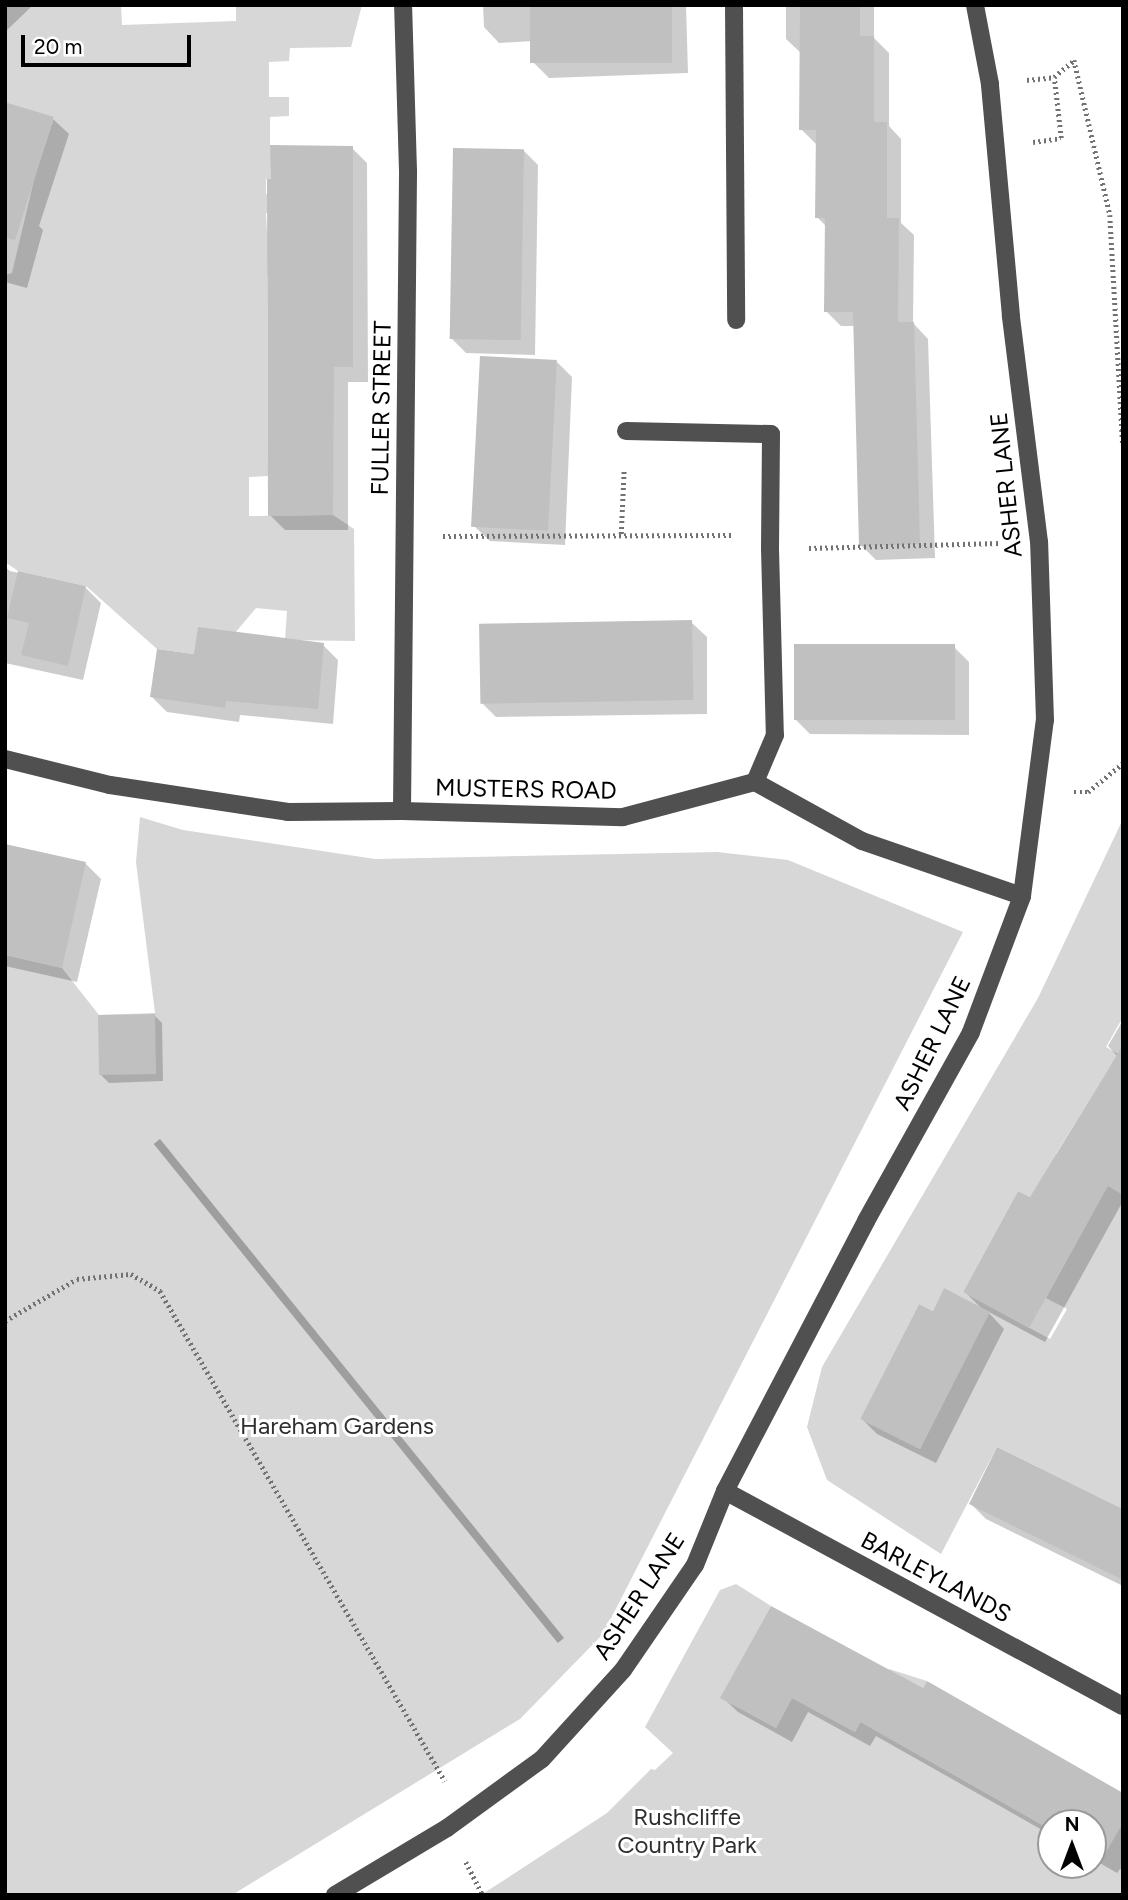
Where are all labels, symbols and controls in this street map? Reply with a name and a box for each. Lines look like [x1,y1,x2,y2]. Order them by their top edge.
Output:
scale bar [24,21,194,65]
text: 20 m [34,34,82,59]
street label: FULLER STREET [365,320,397,496]
street label: ASHER LANE [984,411,1028,559]
street label: MUSTERS ROAD [435,773,617,805]
street label: ASHER LANE [887,971,977,1115]
park label: Hareham Gardens [240,1412,434,1440]
street label: BARLEYLANDS [856,1525,1016,1629]
street label: ASHER LANE [587,1527,691,1665]
park label: Rushcliffe Country Park [617,1803,757,1859]
north arrow [1037,1809,1107,1879]
text: N [1065,1813,1079,1836]

